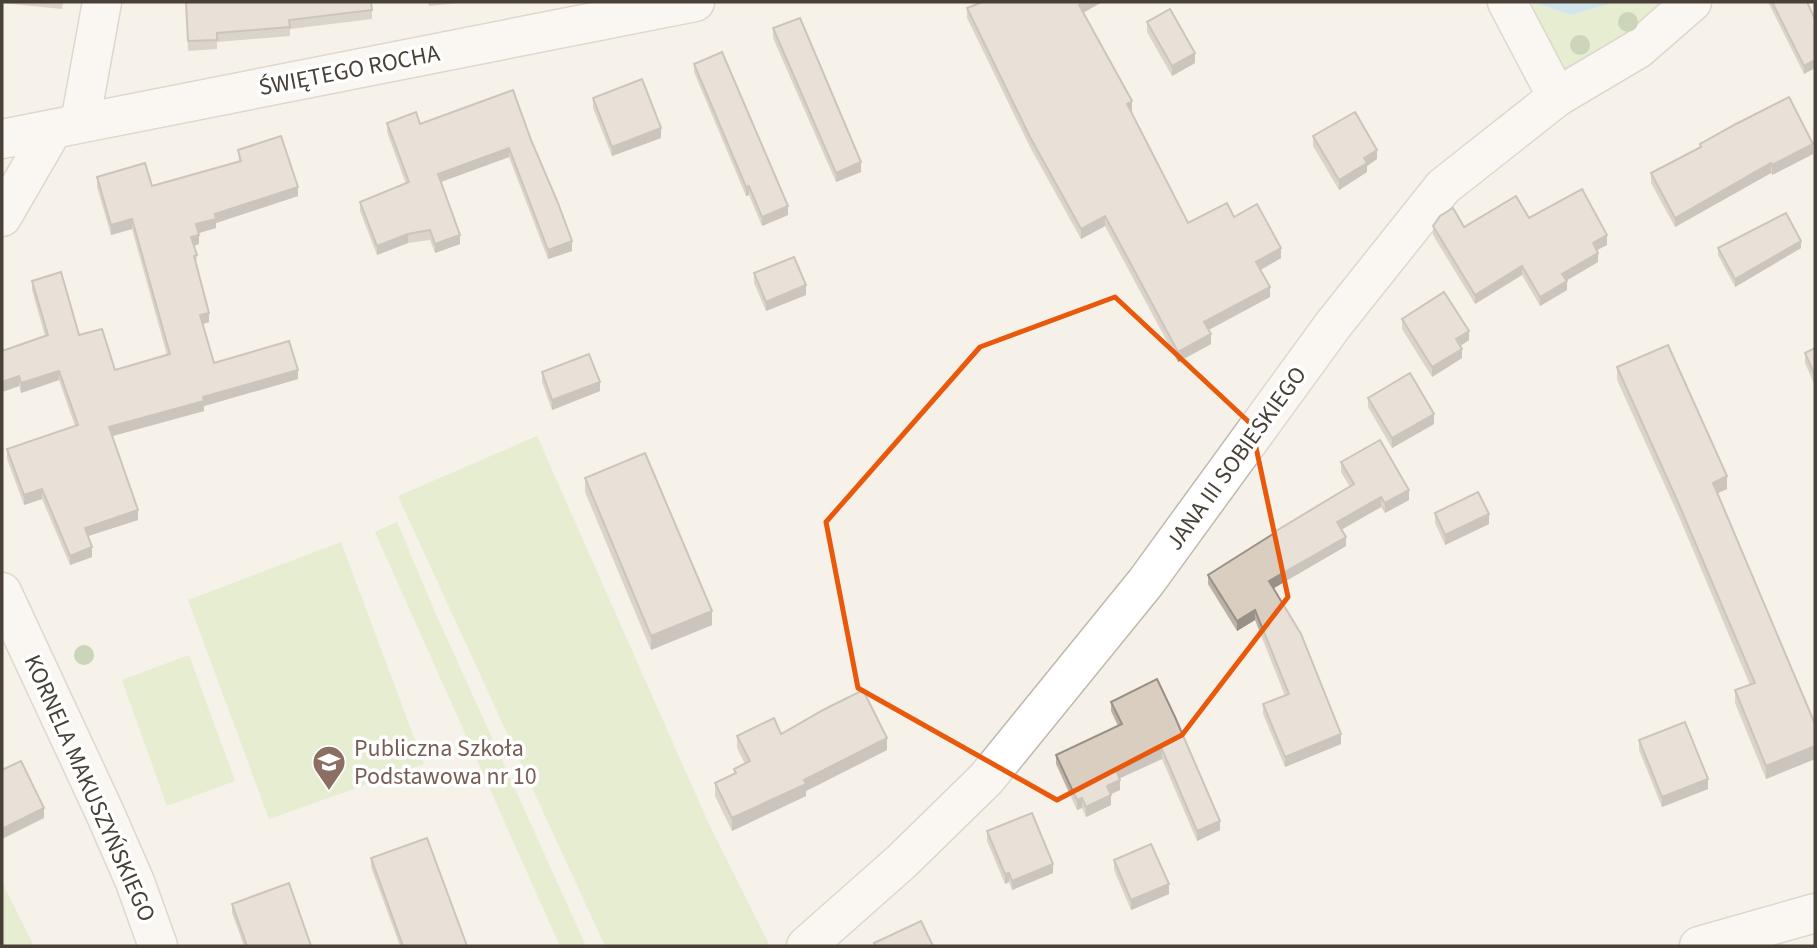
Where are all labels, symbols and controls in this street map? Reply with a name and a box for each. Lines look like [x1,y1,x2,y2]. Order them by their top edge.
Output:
street label: ŚWIĘTEGO ROCHA [256,36,443,105]
street label: JANA III SOBIESKIEGO [1158,359,1315,558]
street label: KORNELA MAKUSZYŃSKIEGO [15,649,164,927]
place label: Publiczna Szkoła Podstawowa nr 10 [354,731,537,794]
school or university icon: Publiczna Szkoła Podstawowa nr 10 [310,743,348,792]

